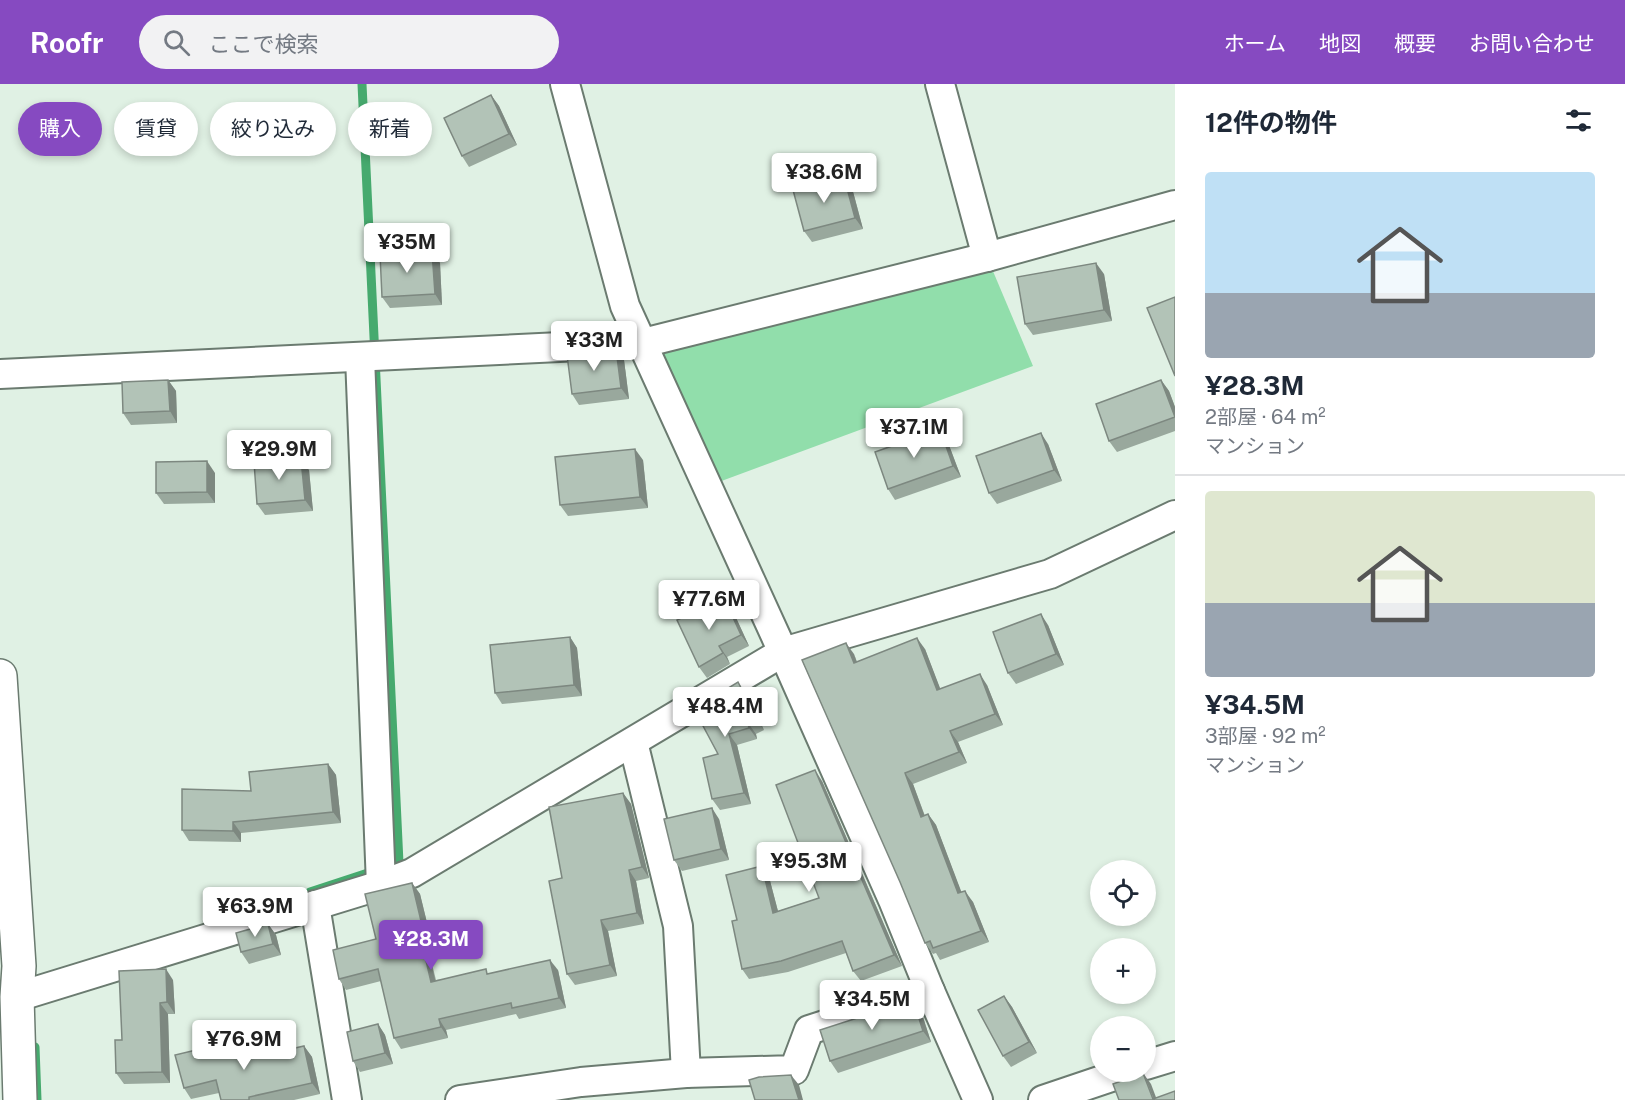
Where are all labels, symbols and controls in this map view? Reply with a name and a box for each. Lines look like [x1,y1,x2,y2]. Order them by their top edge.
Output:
search box [139,15,559,69]
text: Roofr [30,26,103,59]
icon: search [160,26,193,59]
text: ここで検索 [208,31,318,57]
text: ホーム [1224,31,1286,56]
text: 地図 [1319,31,1361,56]
text: 概要 [1394,31,1436,56]
text: お問い合わせ [1469,31,1595,56]
chip: 購入 [18,102,102,156]
chip: 賃貸 [114,102,198,156]
chip: 絞り込み [210,102,336,156]
chip: 新着 [348,102,432,156]
icon: filters [1562,104,1595,137]
text: 12件の物件 [1205,107,1337,138]
pin: ¥38.6M [775,153,873,204]
text: ¥38.6M [786,160,862,184]
icon: home [1346,211,1454,319]
pin: ¥35M [371,223,443,274]
text: ¥35M [378,230,436,254]
pin: ¥33M [558,321,630,372]
text: ¥33M [565,328,623,352]
text: ¥28.3M [1205,370,1304,401]
text: 2部屋 · 64 m² [1205,405,1326,429]
pin: ¥37.1M [865,408,963,459]
text: ¥37.1M [880,415,948,439]
pin: ¥29.9M [230,430,328,481]
text: マンション [1205,434,1305,458]
text: ¥29.9M [241,437,317,461]
icon: home [1346,530,1454,638]
pin: ¥77.6M [660,580,758,631]
text: ¥77.6M [672,587,746,611]
pin: ¥48.4M [676,687,774,738]
text: ¥34.5M [1205,689,1305,720]
text: ¥48.4M [687,694,763,718]
text: 3部屋 · 92 m² [1205,724,1326,748]
text: マンション [1205,753,1305,777]
pin: ¥95.3M [760,842,858,893]
text: ¥95.3M [771,849,847,873]
map controls [1090,860,1156,1082]
button: locate [1090,860,1156,926]
pin: ¥63.9M [206,887,304,938]
text: ¥63.9M [217,894,293,918]
pin: ¥28.3M [382,920,480,971]
text: ¥28.3M [393,927,469,951]
button: + [1090,938,1156,1004]
pin: ¥34.5M [823,980,921,1031]
text: ¥34.5M [834,987,910,1011]
button: − [1090,1016,1156,1082]
pin: ¥76.9M [195,1020,293,1071]
text: ¥76.9M [206,1027,282,1051]

